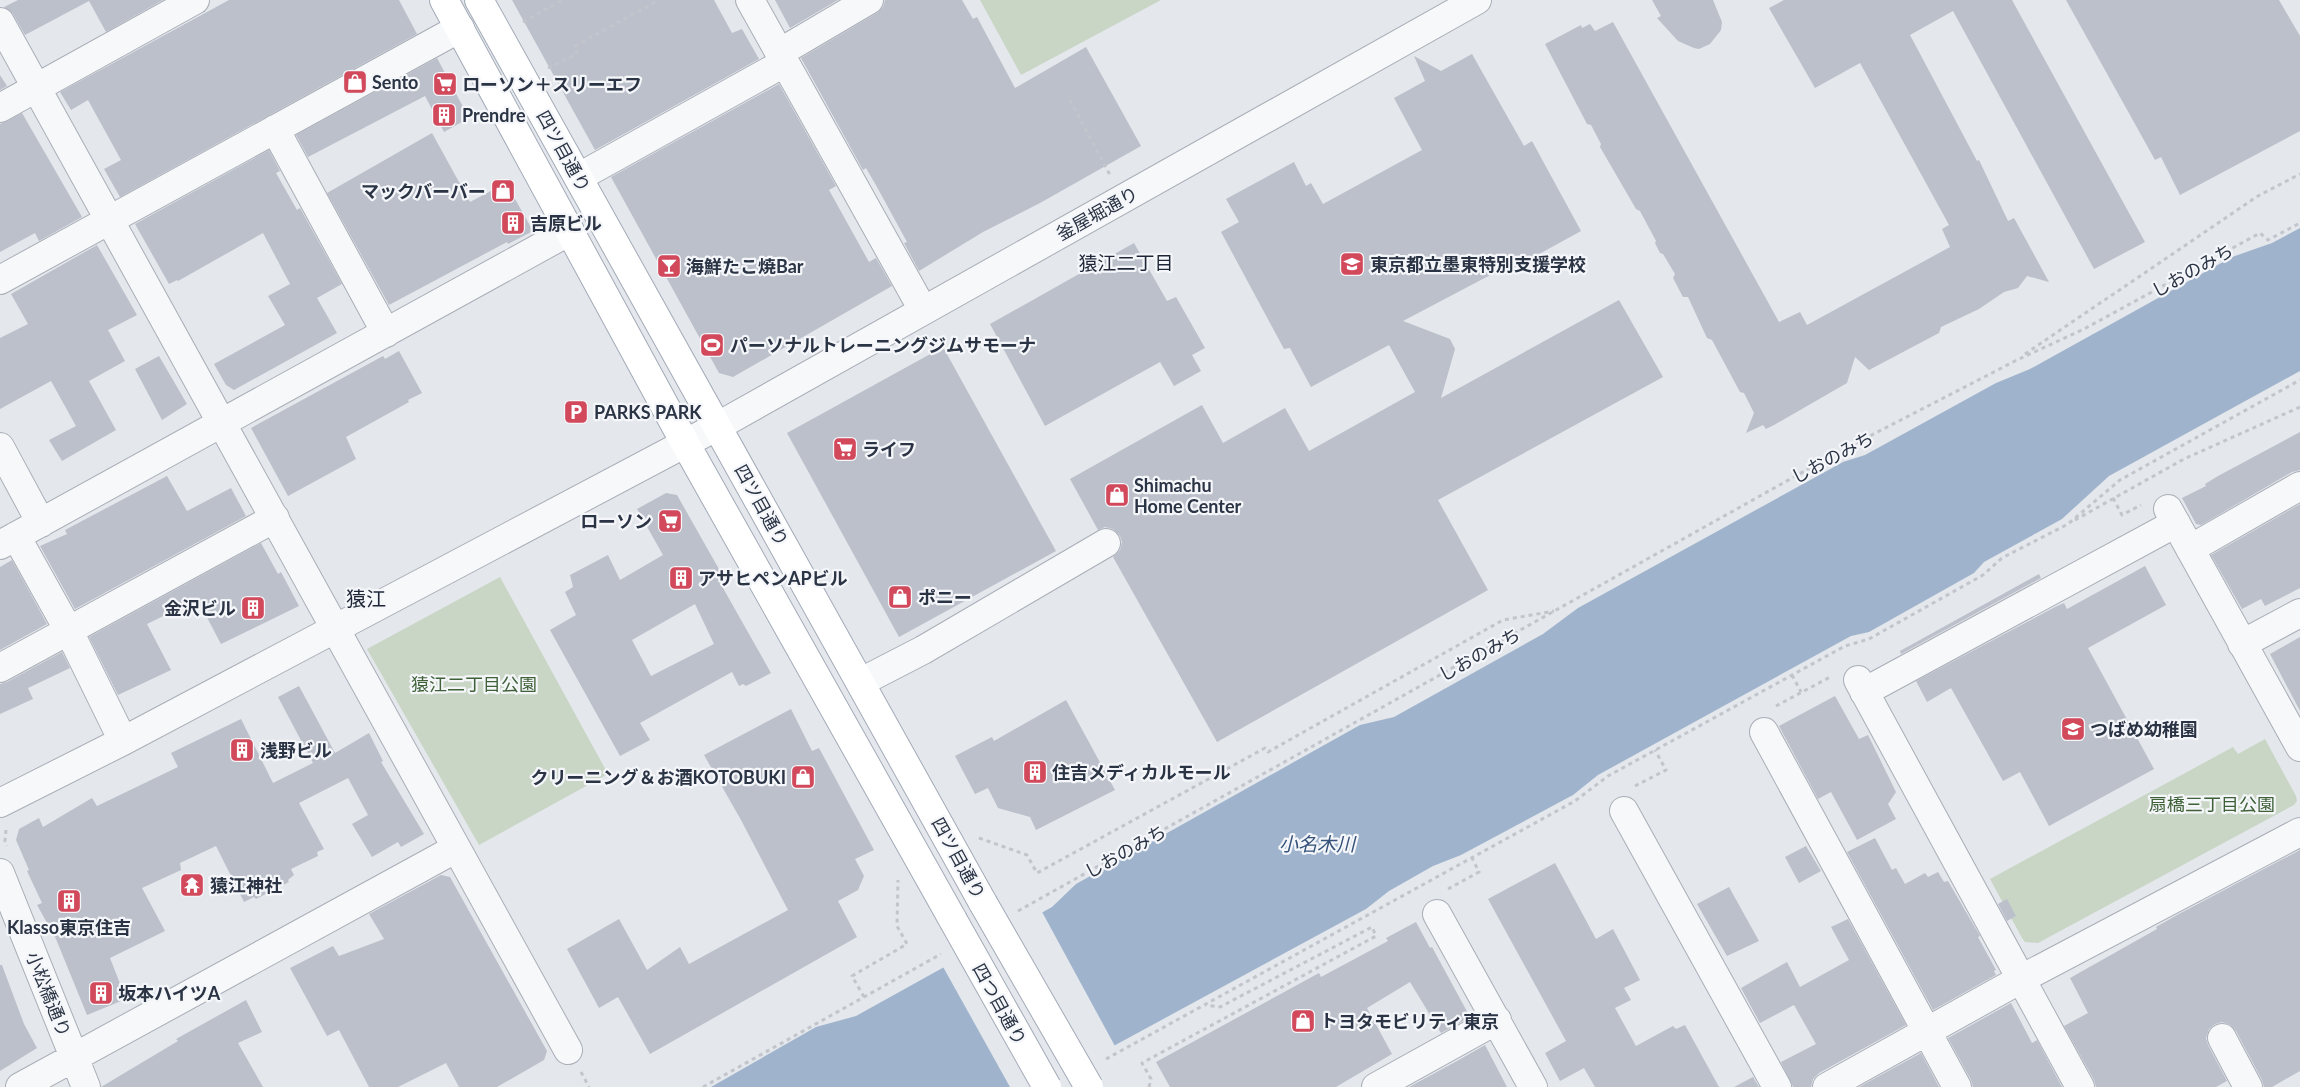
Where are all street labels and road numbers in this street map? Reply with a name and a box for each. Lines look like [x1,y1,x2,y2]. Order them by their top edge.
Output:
street label: 四ツ目通り [533,106,595,196]
street label: 釜屋堀通り [1052,182,1142,244]
street label: しおのみち [2147,239,2237,301]
street label: しおのみち [1787,426,1877,488]
street label: 四ツ目通り [731,460,793,550]
street label: しおのみち [1434,623,1524,685]
street label: 四ツ目通り [928,813,990,903]
street label: しおのみち [1080,820,1170,882]
street label: 小松橋通り [22,948,76,1040]
street label: 四つ目通り [969,959,1031,1049]

